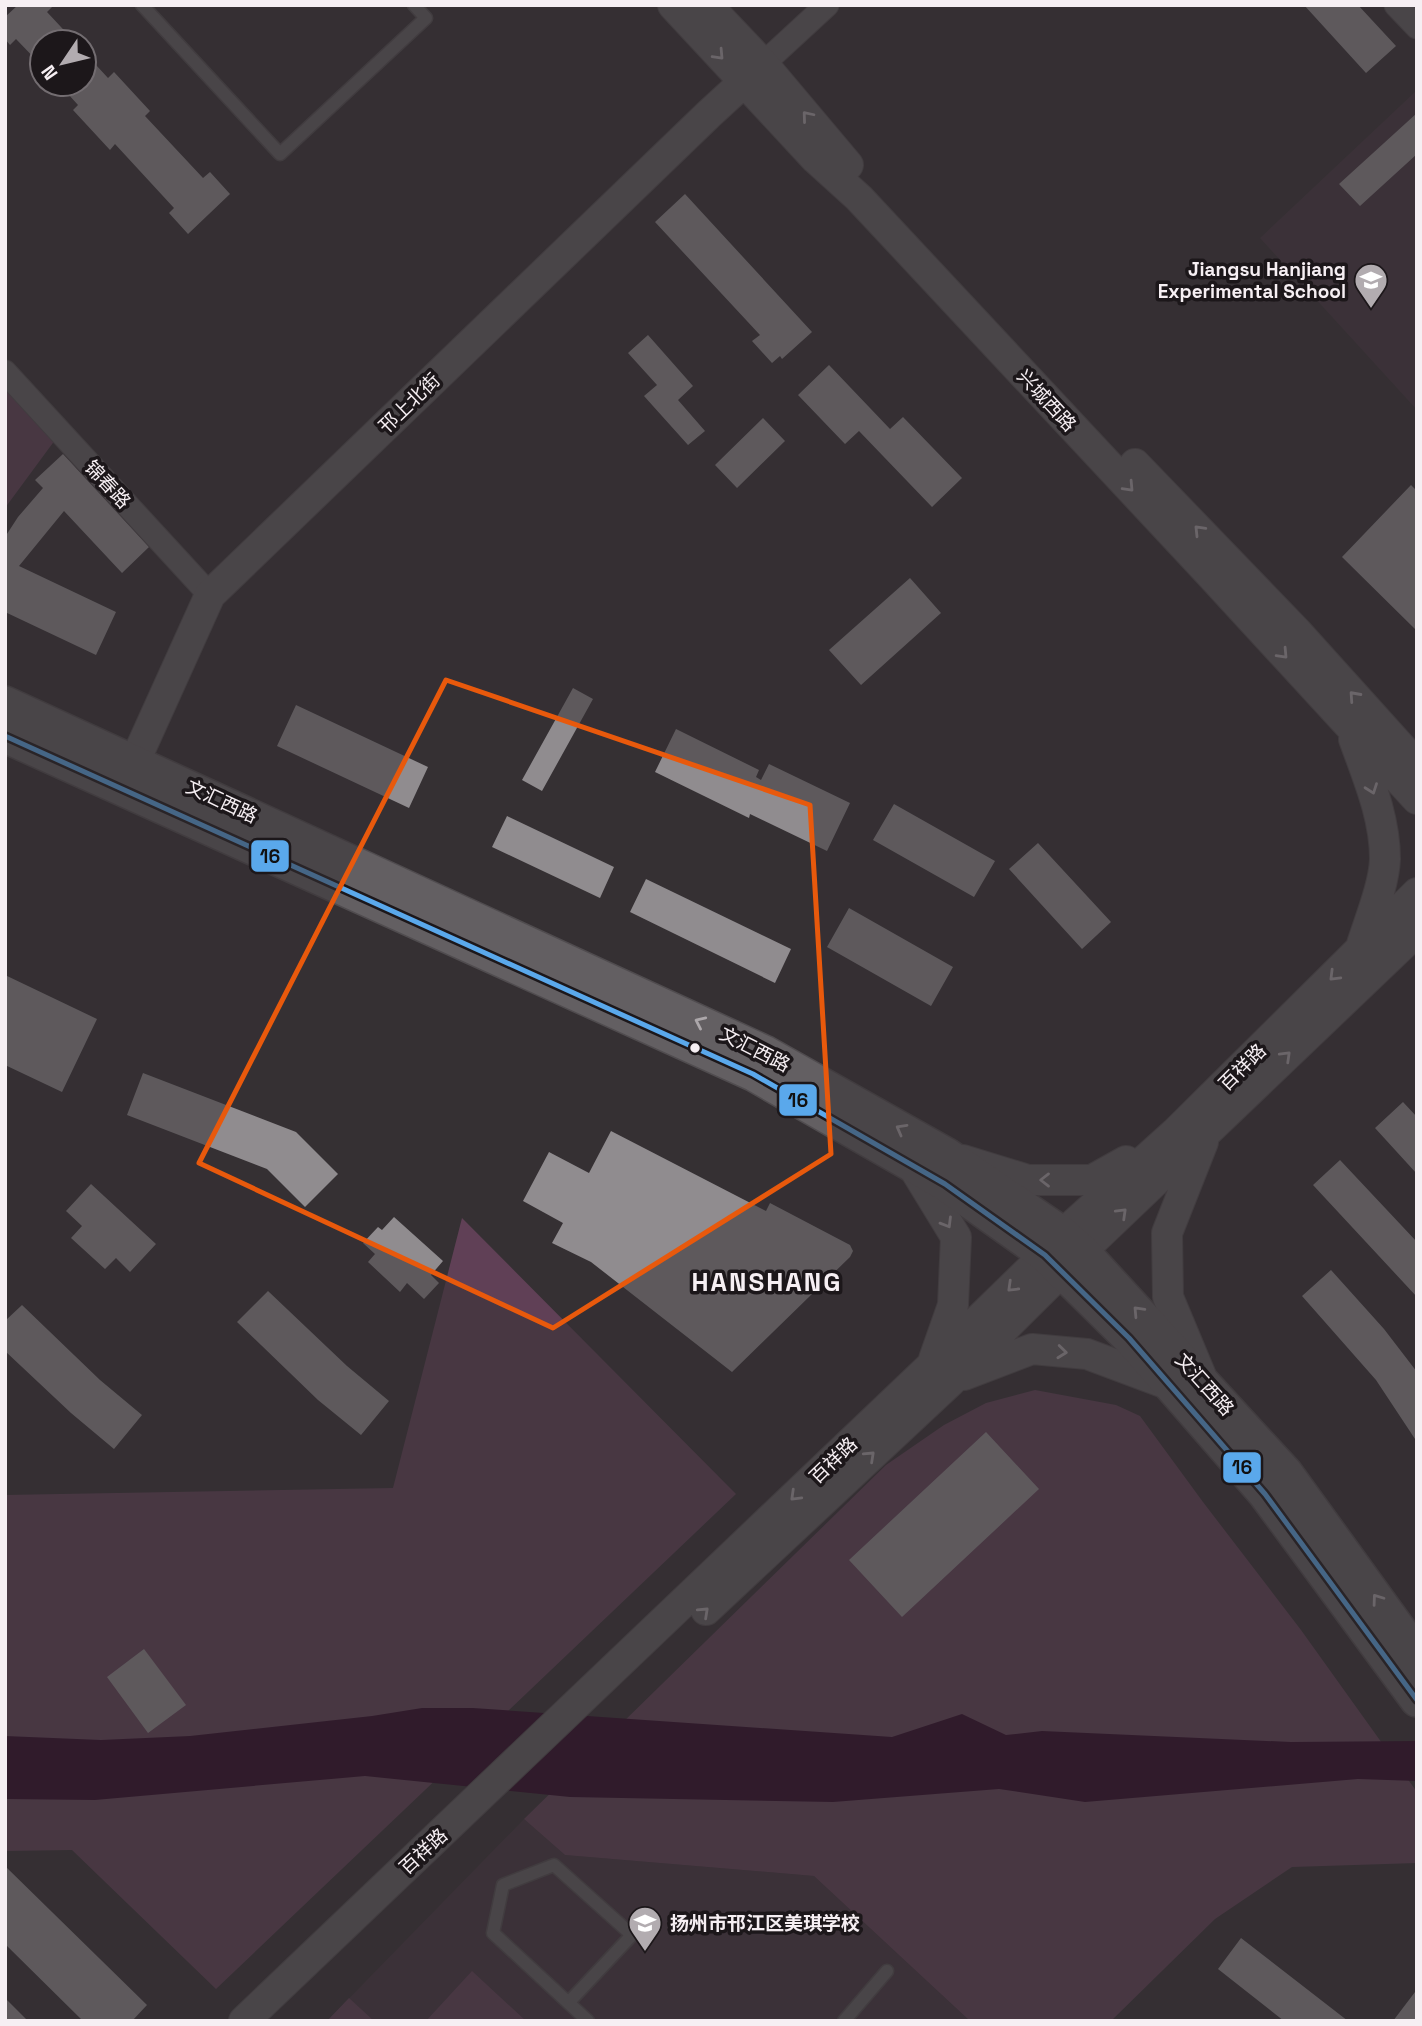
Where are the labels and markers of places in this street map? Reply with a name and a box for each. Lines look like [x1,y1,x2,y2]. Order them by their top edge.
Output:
place label: Jiangsu Hanjiang Experimental School [1158,257,1346,304]
school or university icon: Jiangsu Hanjiang Experimental School [1352,261,1390,310]
unlabelled marker [688,1041,702,1055]
school or university icon: 扬州市邗江区美琪学校 [626,1904,664,1953]
place label: 扬州市邗江区美琪学校 [670,1911,860,1936]

